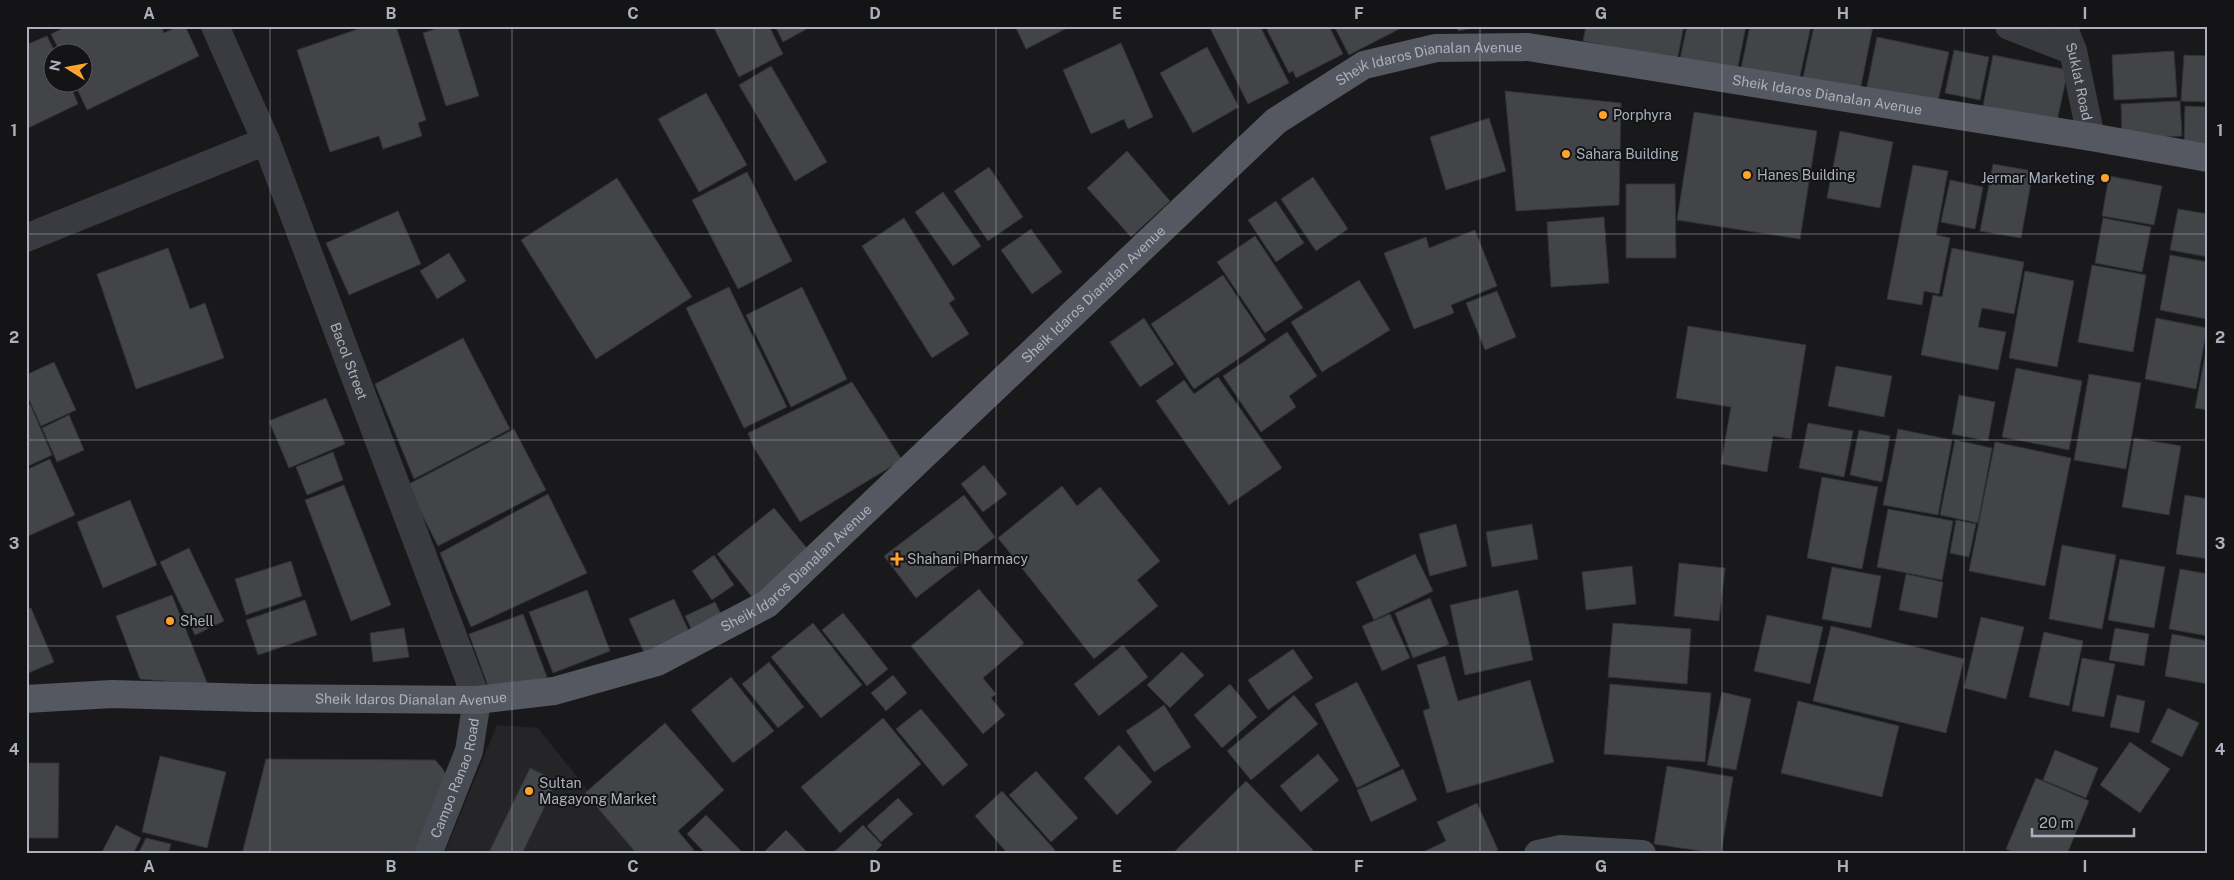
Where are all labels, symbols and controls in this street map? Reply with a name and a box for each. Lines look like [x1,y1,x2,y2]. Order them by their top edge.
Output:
text: A [143,4,155,23]
text: B [386,4,397,23]
text: C [627,4,639,23]
text: D [869,4,881,23]
text: E [1112,4,1122,23]
text: F [1354,4,1364,23]
text: G [1595,4,1607,23]
text: H [1837,4,1849,23]
text: I [2083,4,2087,23]
street label: Sheik Idaros Dianalan Avenue [1333,39,1522,89]
street label: Suklat Road [2062,40,2095,122]
north arrow [42,42,92,92]
text: N [46,59,64,72]
street label: Sheik Idaros Dianalan Avenue [1731,72,1923,118]
place label: Porphyra [1613,107,1672,123]
marker: Porphyra [1597,109,1609,121]
text: 1 [11,121,17,140]
text: 1 [2217,121,2223,140]
place label: Sahara Building [1576,146,1679,162]
marker: Sahara Building [1560,148,1572,160]
place label: Hanes Building [1757,167,1856,183]
marker: Hanes Building [1741,169,1753,181]
place label: Jermar Marketing [1981,170,2095,186]
marker: Jermar Marketing [2099,172,2111,184]
street label: Sheik Idaros Dianalan Avenue [1018,222,1169,366]
street label: Bacol Street [327,320,371,402]
text: 2 [9,328,19,347]
text: 2 [2215,328,2225,347]
street label: Sheik Idaros Dianalan Avenue [718,501,875,635]
text: 3 [9,534,19,553]
text: 3 [2215,534,2225,553]
place label: Shahani Pharmacy [907,551,1028,567]
marker: Shahani Pharmacy [891,553,903,565]
place label: Shell [180,613,214,629]
marker: Shell [164,615,176,627]
street label: Sheik Idaros Dianalan Avenue [315,689,508,708]
street label: Campo Ranao Road [427,717,482,840]
text: 4 [9,740,20,759]
text: 4 [2215,740,2226,759]
place label: Sultan Magayong Market [539,775,657,807]
marker: Sultan Magayong Market [523,785,535,797]
scale bar [2032,805,2134,837]
text: 20 m [2039,814,2074,831]
text: A [143,857,155,876]
text: B [386,857,397,876]
text: C [627,857,639,876]
text: D [869,857,881,876]
text: E [1112,857,1122,876]
text: F [1354,857,1364,876]
text: G [1595,857,1607,876]
text: H [1837,857,1849,876]
text: I [2083,857,2087,876]

